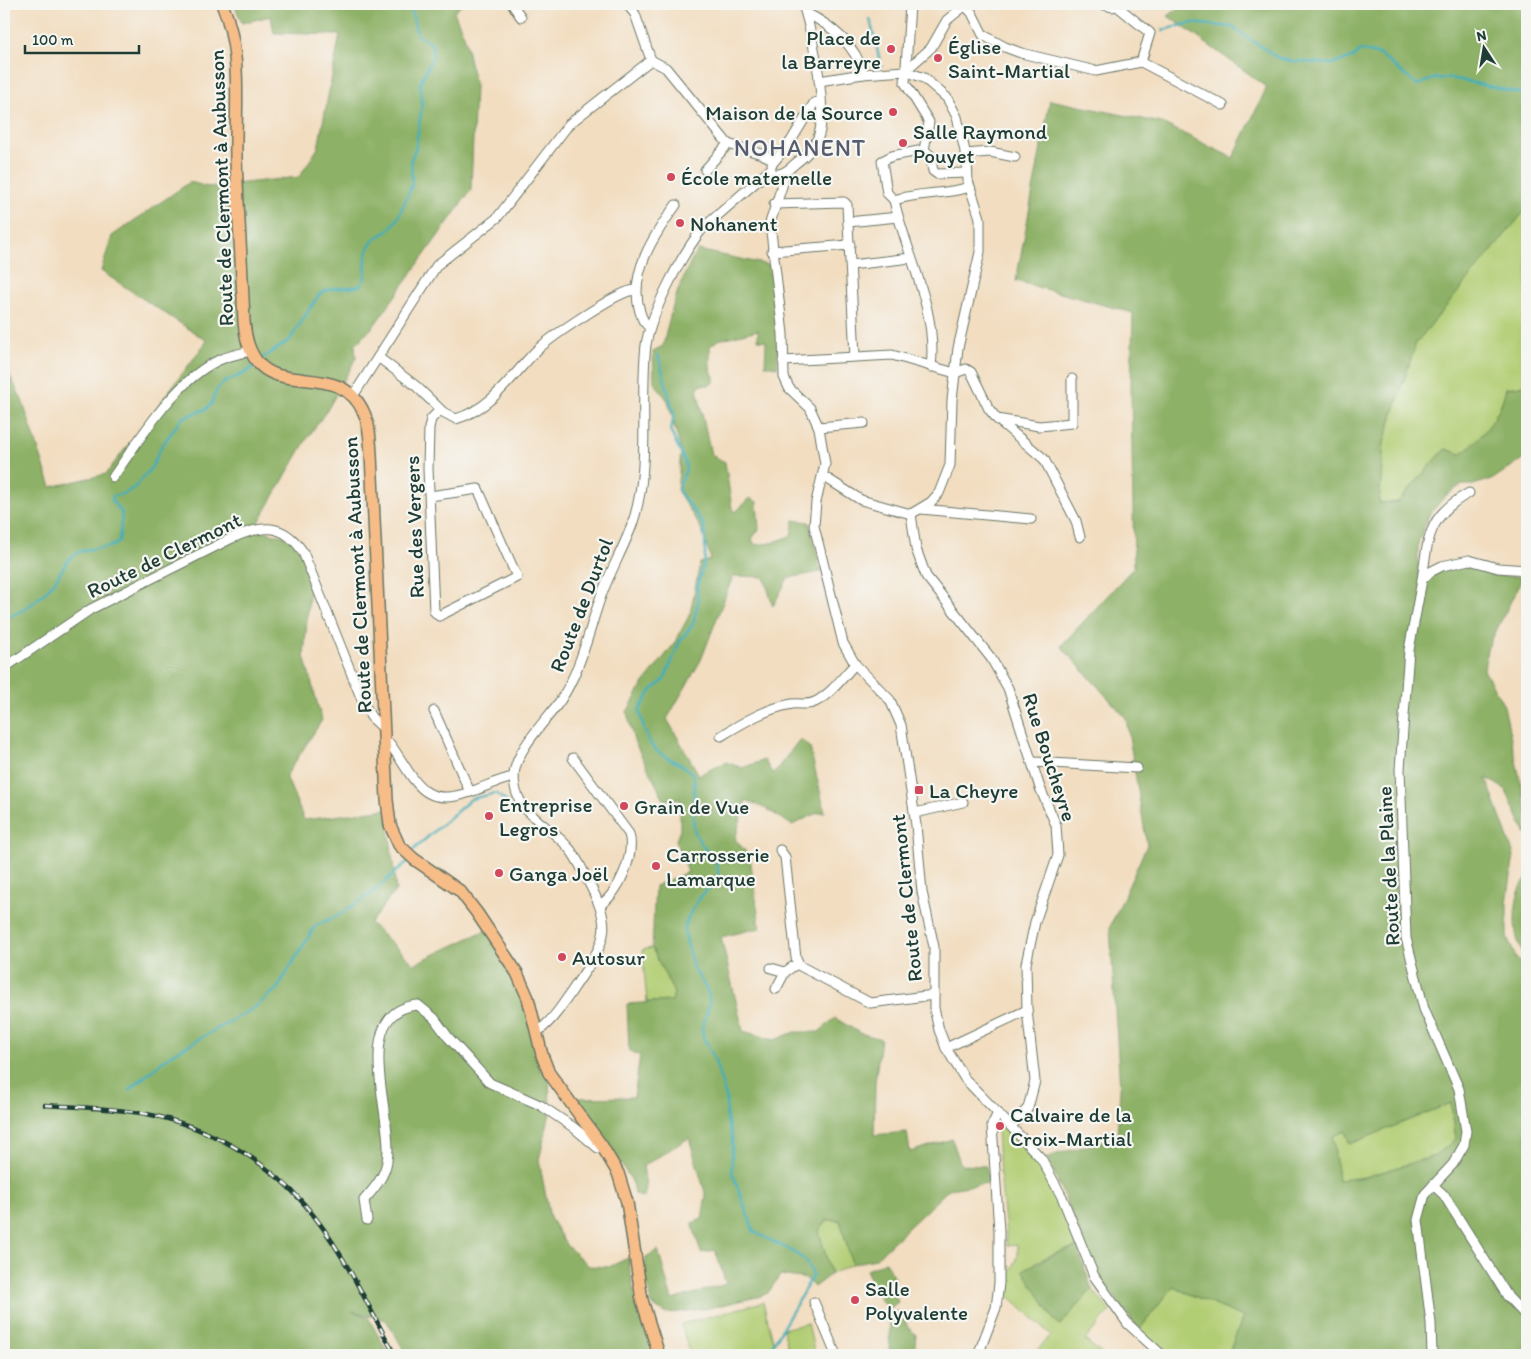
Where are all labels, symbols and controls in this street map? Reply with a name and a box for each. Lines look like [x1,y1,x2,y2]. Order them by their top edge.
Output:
scale bar [25,22,139,54]
north arrow [1458,22,1508,72]
place label: Place de la Barreyre [781,25,881,74]
text: N [1475,26,1488,45]
text: 100 m [32,31,74,49]
place label: Église Saint-Martial [948,34,1070,83]
marker: Place de la Barreyre [885,43,897,55]
street label: Route de Clermont à Aubusson [204,49,238,327]
marker: Église Saint-Martial [932,52,944,64]
place label: Maison de la Source [705,100,883,125]
marker: Maison de la Source [887,106,899,118]
place label: Salle Raymond Pouyet [913,119,1048,168]
district label: NOHANENT [734,133,866,162]
marker: Salle Raymond Pouyet [897,137,909,149]
place label: École maternelle [681,165,832,190]
marker: École maternelle [665,171,677,183]
place label: Nohanent [690,211,778,236]
marker: Nohanent [674,217,686,229]
street label: Route de Clermont à Aubusson [337,436,377,714]
street label: Rue des Vergers [399,455,429,599]
street label: Route de Clermont [83,507,245,603]
street label: Route de Durtol [544,534,618,676]
street label: Rue Boucheyre [1017,690,1083,824]
place label: La Cheyre [929,778,1018,803]
marker: La Cheyre [913,784,925,796]
street label: Route de la Plaine [1371,785,1405,946]
place label: Entreprise Legros [499,792,593,841]
place label: Grain de Vue [634,794,749,819]
marker: Grain de Vue [618,800,630,812]
marker: Entreprise Legros [483,810,495,822]
street label: Route de Clermont [885,813,927,983]
place label: Carrosserie Lamarque [666,842,770,891]
marker: Carrosserie Lamarque [650,860,662,872]
place label: Ganga Joël [509,861,608,886]
marker: Ganga Joël [493,867,505,879]
place label: Autosur [572,945,645,970]
marker: Autosur [556,951,568,963]
place label: Calvaire de la Croix-Martial [1010,1102,1132,1151]
marker: Calvaire de la Croix-Martial [994,1120,1006,1132]
place label: Salle Polyvalente [865,1276,968,1325]
marker: Salle Polyvalente [849,1294,861,1306]

